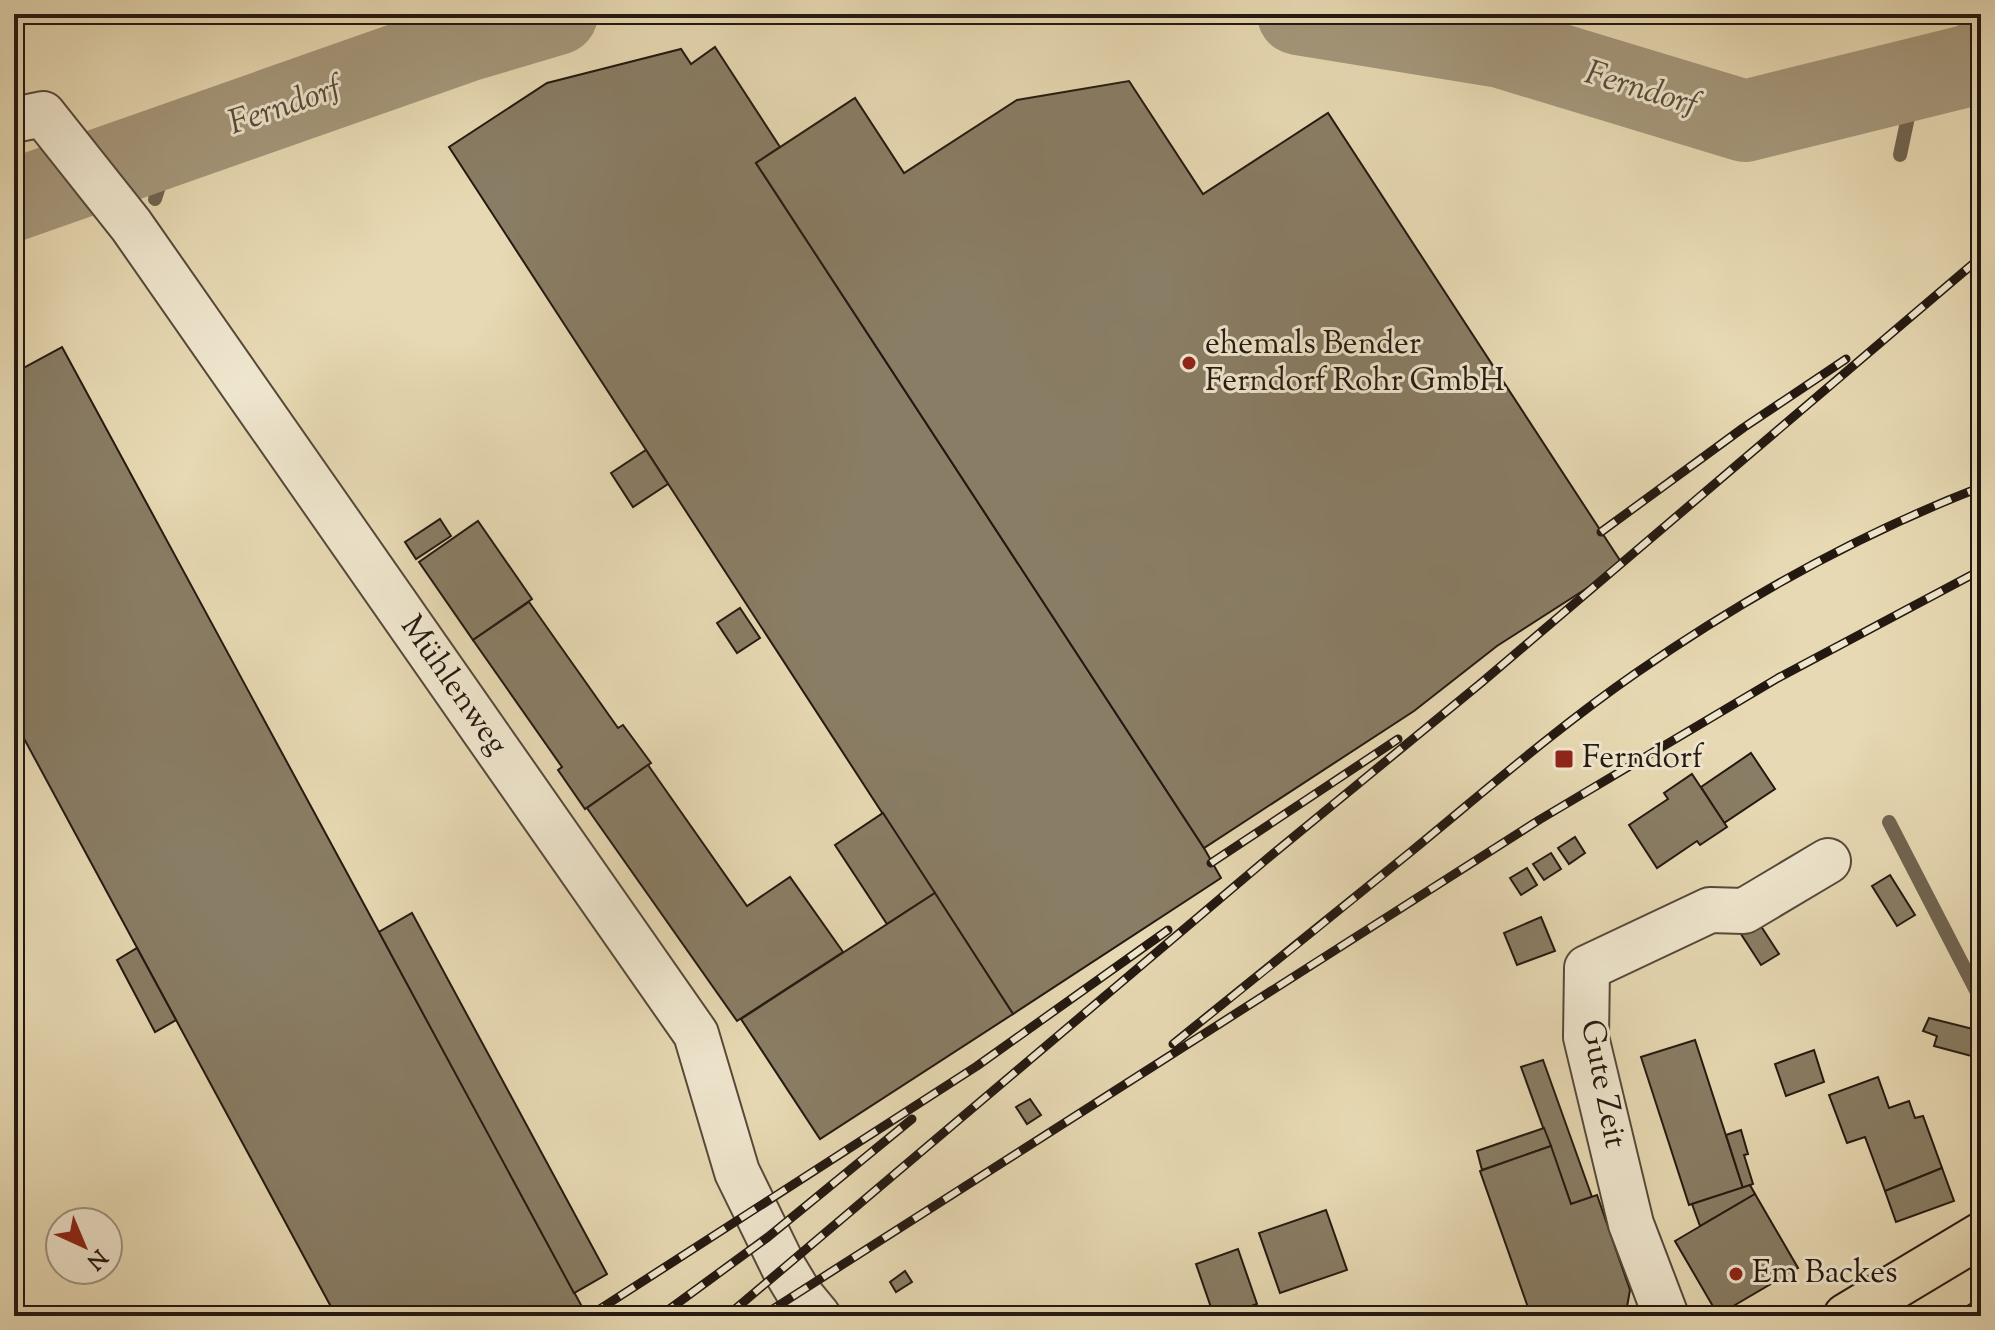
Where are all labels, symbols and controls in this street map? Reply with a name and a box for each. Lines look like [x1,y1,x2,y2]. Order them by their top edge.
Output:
water label: Ferndorf [1578,50,1707,131]
water label: Ferndorf [222,64,351,149]
place label: ehemals Bender Ferndorf Rohr GmbH [1205,322,1505,405]
marker: ehemals Bender Ferndorf Rohr GmbH [1180,354,1198,372]
street label: Mühlenweg [388,607,518,765]
place label: Ferndorf [1582,736,1705,782]
marker: Ferndorf [1553,748,1575,770]
street label: Gute Zeit [1567,1016,1637,1152]
north arrow [44,1206,124,1286]
text: N [78,1241,113,1276]
place label: Em Backes [1752,1251,1898,1297]
marker: Em Backes [1727,1265,1745,1283]

